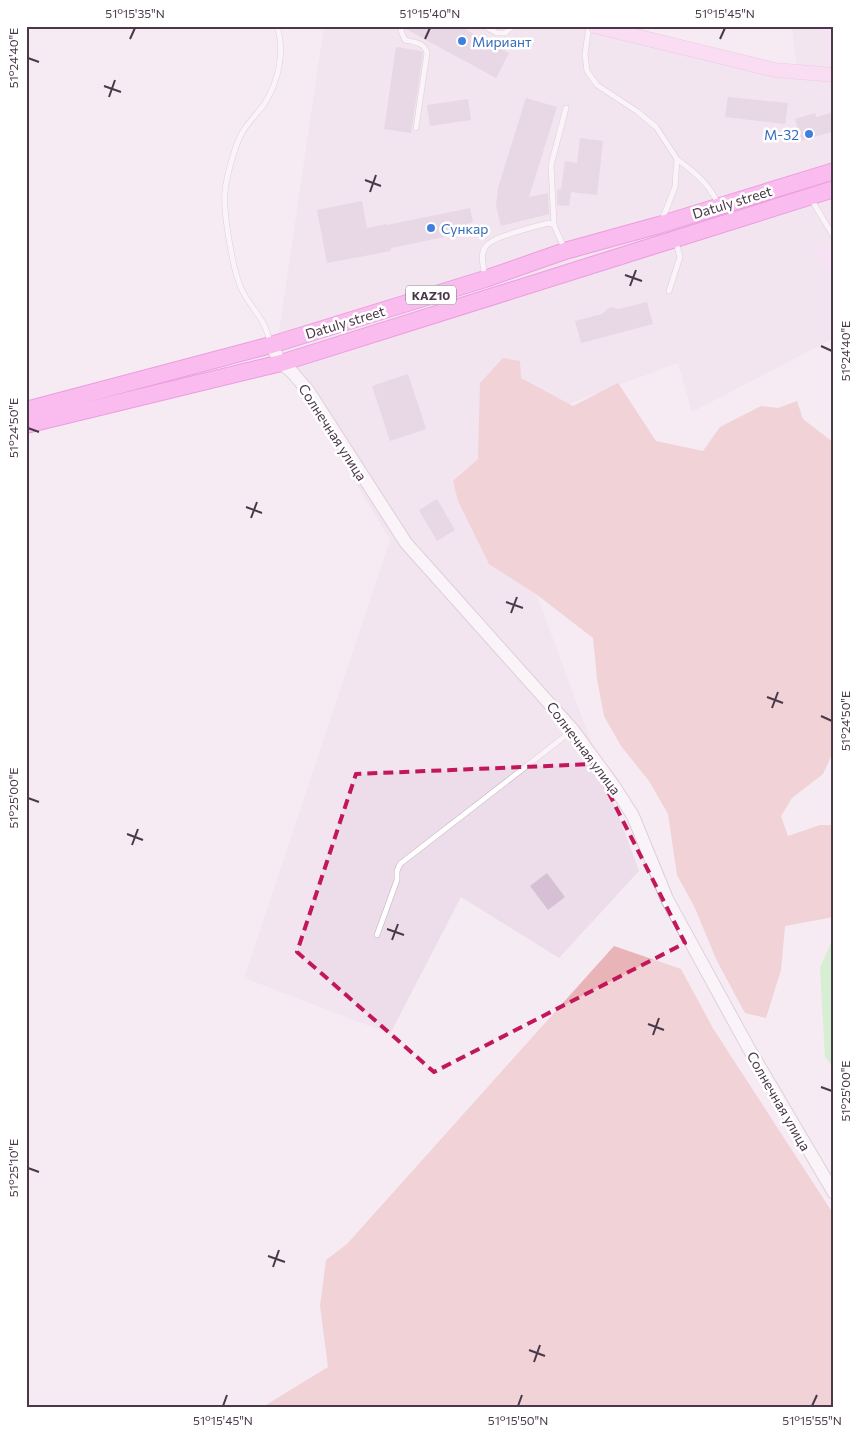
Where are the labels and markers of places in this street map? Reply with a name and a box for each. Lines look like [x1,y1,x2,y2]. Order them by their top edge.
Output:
place label: Мириант [472,33,532,50]
marker: Мириант [456,35,468,47]
place label: M-32 [764,126,799,143]
marker: M-32 [803,128,815,140]
place label: Сункар [441,220,488,237]
marker: Сункар [425,222,437,234]

